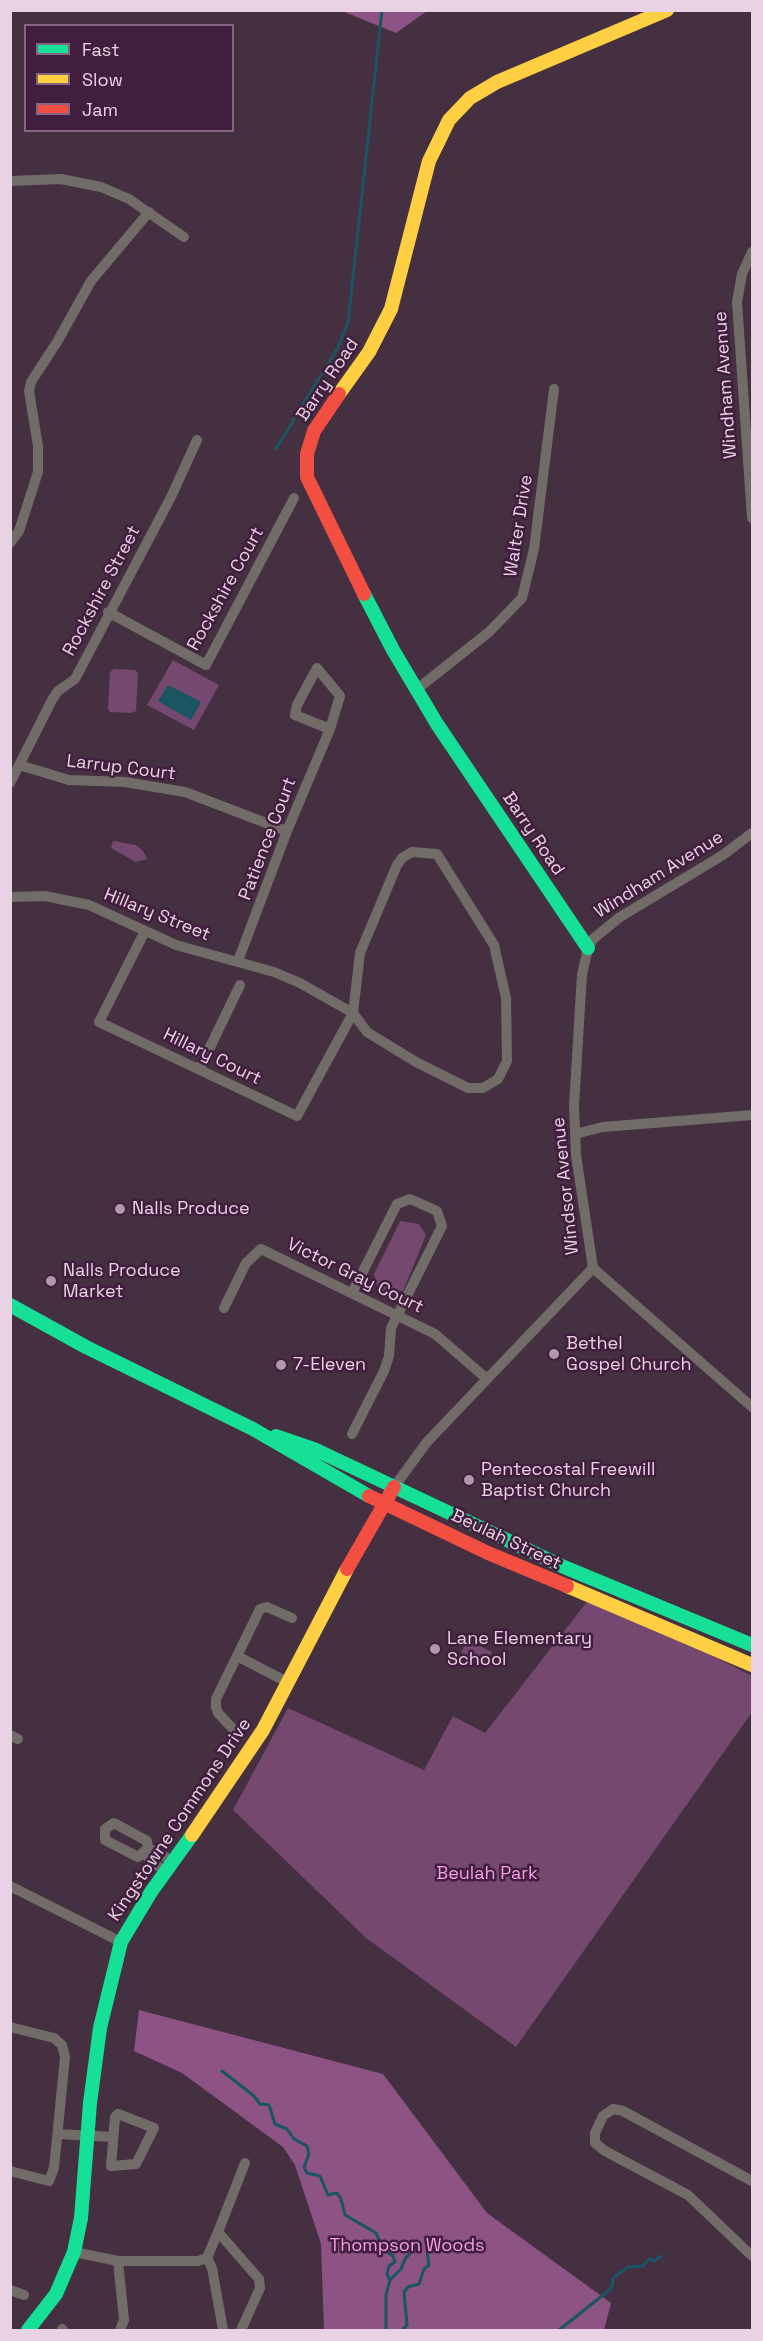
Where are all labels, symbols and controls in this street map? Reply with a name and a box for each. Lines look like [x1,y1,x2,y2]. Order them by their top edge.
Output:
legend [24,24,234,132]
text: Fast [82,38,119,61]
text: Slow [82,68,123,91]
text: Jam [82,98,118,121]
street label: Windham Avenue [710,311,742,459]
street label: Barry Road [292,334,364,426]
street label: Walter Drive [500,473,538,579]
street label: Rockshire Street [59,522,145,660]
street label: Rockshire Court [183,523,269,655]
street label: Larrup Court [65,751,177,785]
street label: Patience Court [235,775,301,903]
street label: Barry Road [497,788,569,880]
street label: Windham Avenue [591,827,727,923]
street label: Hillary Street [101,884,213,946]
street label: Hillary Court [159,1024,265,1090]
street label: Windsor Avenue [548,1116,584,1256]
place label: Nalls Produce [132,1198,250,1220]
marker: Nalls Produce [113,1202,127,1216]
street label: Victor Gray Court [283,1234,427,1318]
place label: Nalls Produce Market [63,1260,181,1302]
marker: Nalls Produce Market [44,1274,58,1288]
place label: Bethel Gospel Church [566,1333,691,1376]
marker: Bethel Gospel Church [547,1347,561,1361]
place label: 7-Eleven [293,1354,366,1376]
marker: 7-Eleven [274,1358,288,1372]
place label: Pentecostal Freewill Baptist Church [481,1459,655,1502]
marker: Pentecostal Freewill Baptist Church [462,1473,476,1487]
street label: Beulah Street [448,1505,564,1575]
place label: Lane Elementary School [447,1628,592,1670]
marker: Lane Elementary School [428,1642,442,1656]
street label: Kingstowne Commons Drive [104,1715,256,1925]
park label: Beulah Park [436,1863,538,1885]
park label: Thompson Woods [330,2235,484,2257]

